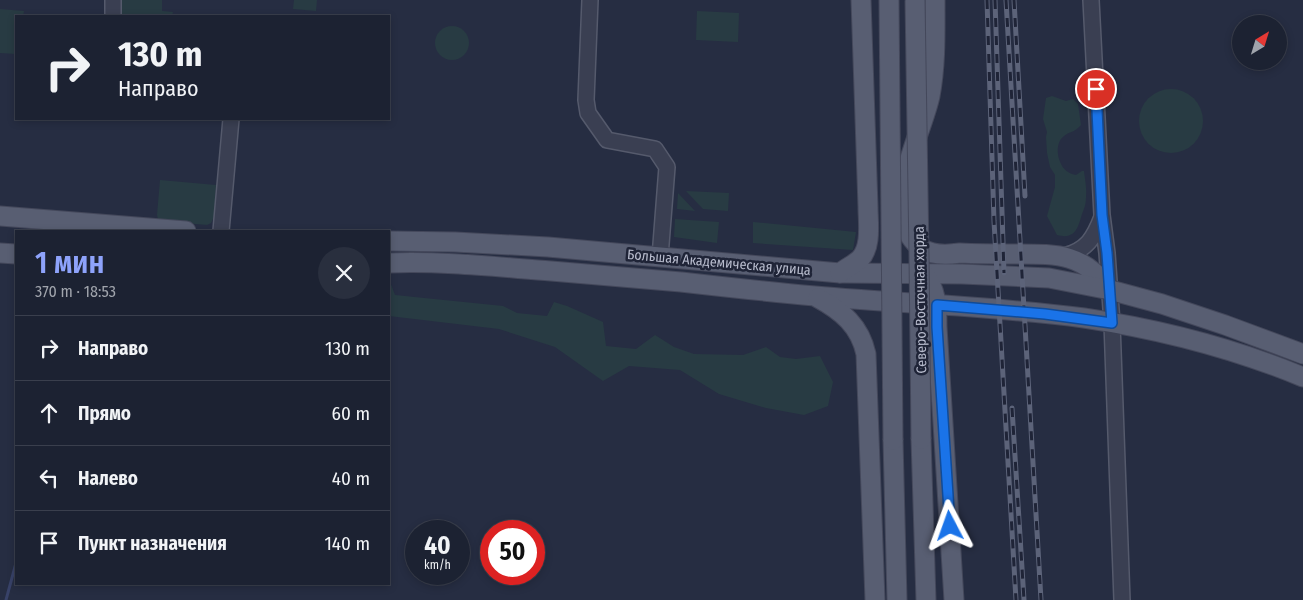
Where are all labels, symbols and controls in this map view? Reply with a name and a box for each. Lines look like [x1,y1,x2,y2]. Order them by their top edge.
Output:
north arrow [1232,15,1288,70]
map controls [1232,15,1287,70]
text: 130 m [118,33,202,75]
icon: right [35,35,100,100]
pin [1075,68,1117,110]
text: Направо [118,75,199,102]
icon: arrive [1082,75,1110,103]
street label: Северо-Восточная хорда [911,226,930,374]
text: 1 мин [35,245,104,281]
street label: Большая Академическая улица [626,246,812,279]
button: close [318,247,370,299]
text: 370 m · 18:53 [35,282,116,301]
icon: right [35,334,63,362]
text: Направо [78,337,148,360]
text: 130 m [325,337,370,360]
icon: ahead [35,399,63,427]
text: Прямо [78,402,131,425]
text: 60 m [332,402,370,425]
icon: left [35,464,63,492]
text: Налево [78,467,138,490]
text: 40 m [332,467,370,490]
position arrow [923,499,975,551]
speed limit sign: 50 [480,520,545,585]
icon: arrive [35,529,63,557]
text: 40 [424,531,451,561]
text: Пункт назначения [78,532,227,555]
text: 140 m [324,532,370,555]
text: km/h [424,558,451,572]

